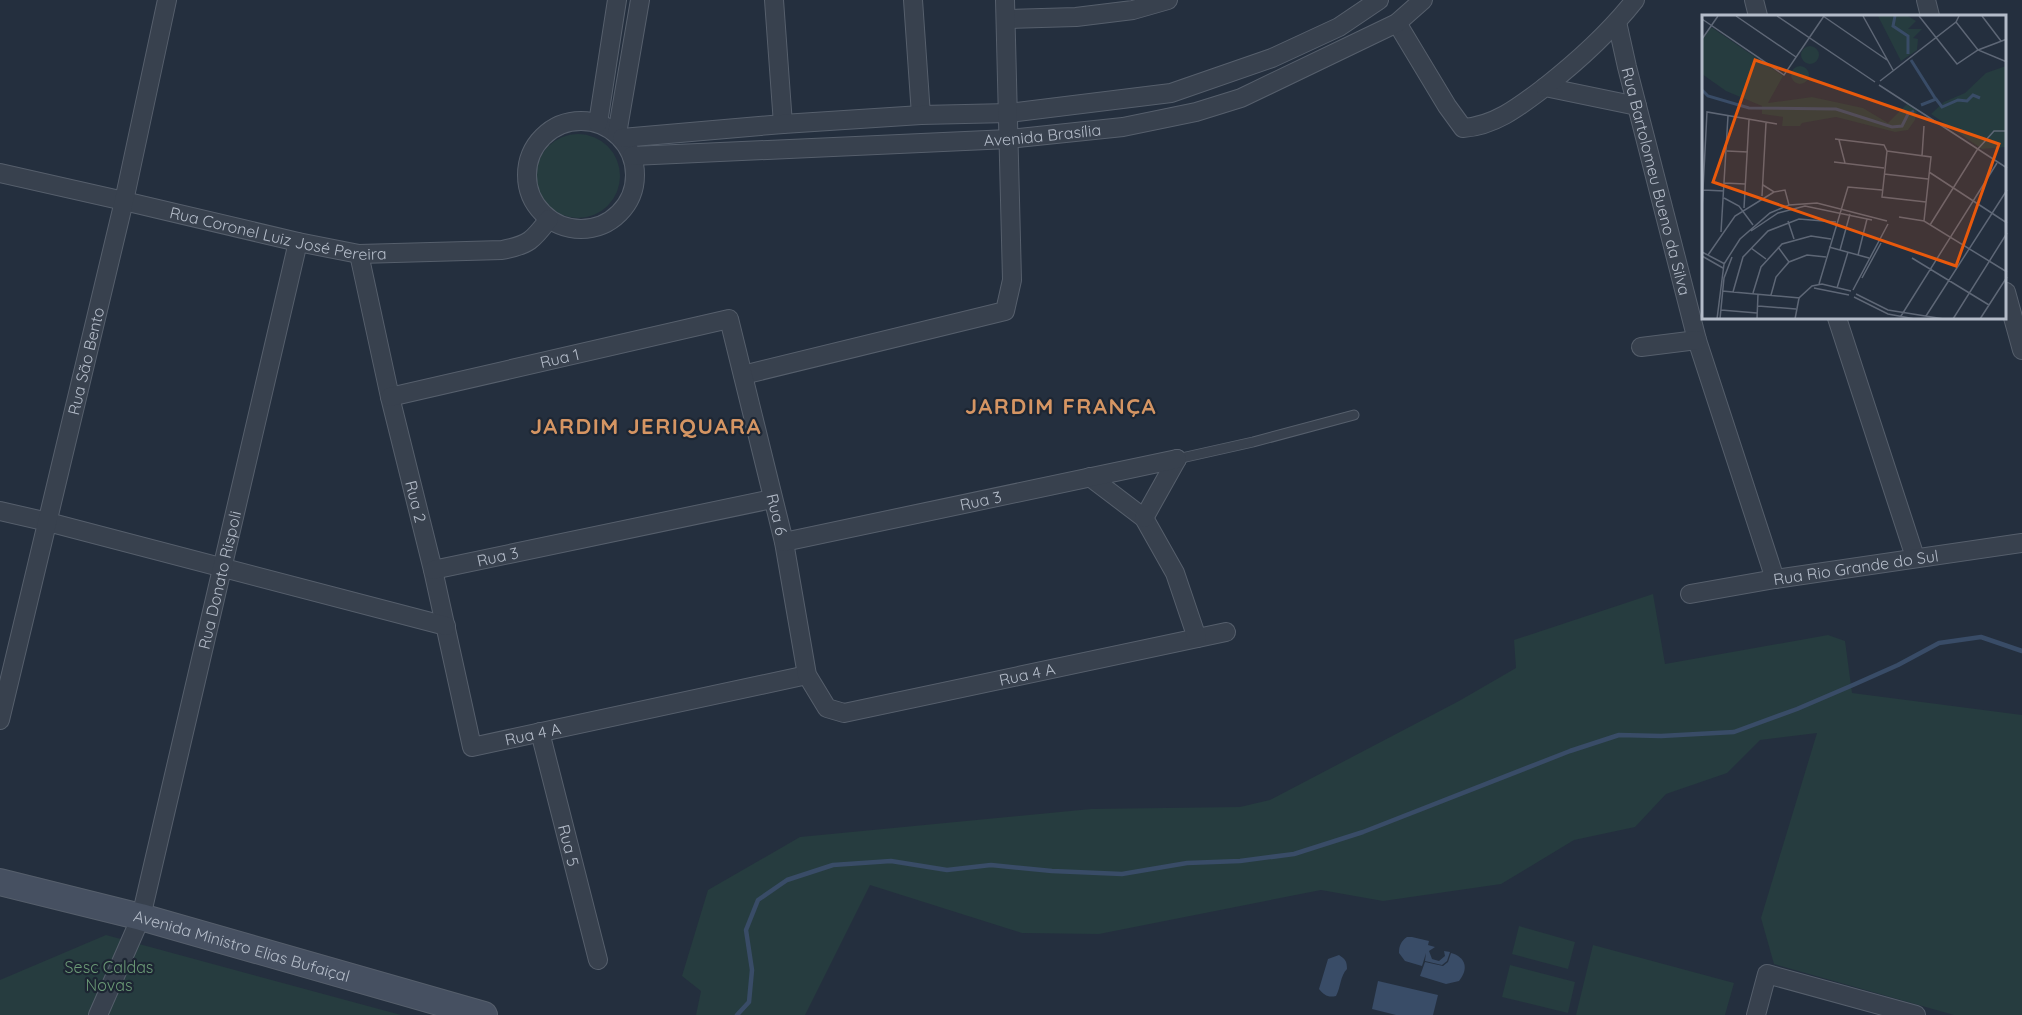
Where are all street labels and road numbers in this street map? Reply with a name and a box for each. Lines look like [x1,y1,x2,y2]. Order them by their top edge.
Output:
street label: Rua Bartolomeu Bueno da Silva [1617,65,1695,297]
street label: Avenida Brasília [983,119,1102,150]
street label: Rua Coronel Luiz José Pereira [168,202,387,264]
street label: Rua São Bento [63,305,108,417]
street label: Rua 1 [538,344,581,372]
street label: Rua 2 [401,478,431,525]
street label: Rua 3 [958,486,1003,515]
street label: Rua 6 [762,491,792,538]
street label: Rua Donato Rispoli [194,509,245,651]
street label: Rua 3 [475,542,520,571]
street label: Rua Rio Grande do Sul [1772,545,1940,589]
street label: Rua 4 A [997,658,1057,690]
street label: Rua 4 A [503,718,563,750]
street label: Rua 5 [554,822,584,868]
street label: Avenida Ministro Elias Bufaiçal [132,906,352,986]

